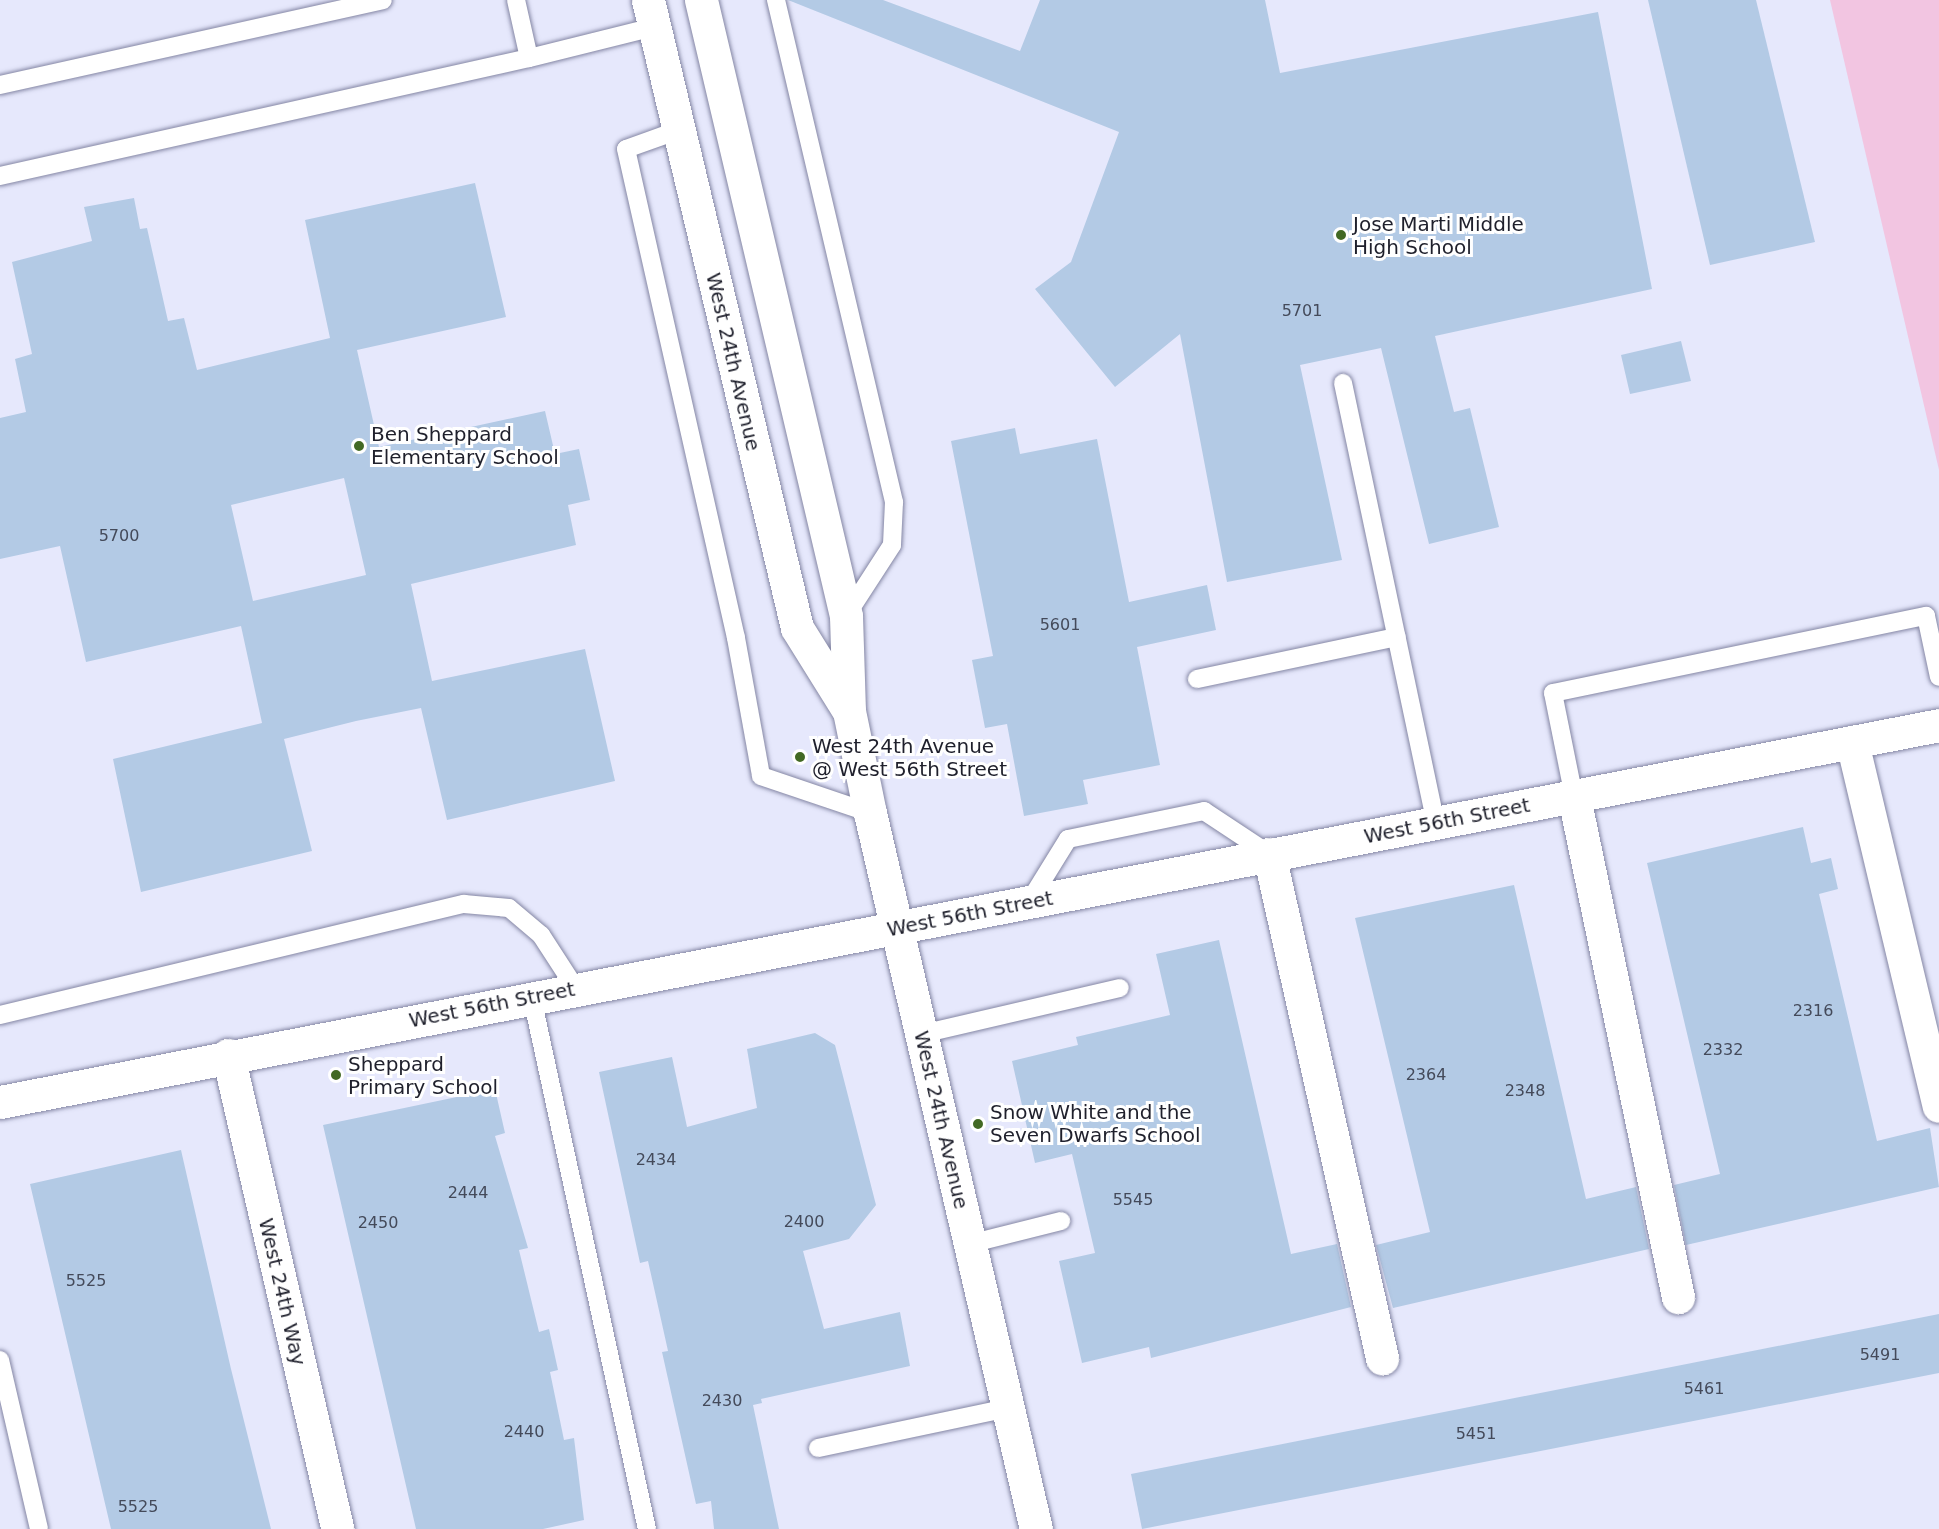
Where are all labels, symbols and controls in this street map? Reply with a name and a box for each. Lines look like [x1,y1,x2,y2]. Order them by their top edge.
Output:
place label: Jose Marti Middle High School [1353,212,1524,259]
marker: Jose Marti Middle High School [1334,228,1348,242]
street label: West 24th Avenue [701,271,765,453]
house number: 5701 [1282,301,1322,321]
place label: Ben Sheppard Elementary School [371,422,559,469]
marker: Ben Sheppard Elementary School [352,439,366,453]
house number: 5700 [99,526,139,546]
house number: 5601 [1040,615,1080,635]
place label: West 24th Avenue @ West 56th Street [812,734,1007,781]
marker: West 24th Avenue @ West 56th Street [793,750,807,764]
street label: West 56th Street [1362,793,1532,849]
street label: West 56th Street [885,886,1055,942]
street label: West 56th Street [407,977,577,1033]
house number: 2316 [1793,1001,1833,1021]
street label: West 24th Avenue [909,1029,973,1211]
house number: 2332 [1703,1040,1743,1060]
place label: Sheppard Primary School [348,1052,498,1099]
house number: 2364 [1406,1065,1446,1085]
marker: Sheppard Primary School [329,1068,343,1082]
house number: 2348 [1505,1081,1545,1101]
place label: Snow White and the Seven Dwarfs School [990,1100,1201,1147]
marker: Snow White and the Seven Dwarfs School [971,1117,985,1131]
house number: 2434 [636,1150,676,1170]
house number: 2444 [448,1183,488,1203]
house number: 5545 [1113,1190,1153,1210]
house number: 2400 [784,1212,824,1232]
house number: 2450 [358,1213,398,1233]
street label: West 24th Way [253,1216,311,1368]
house number: 5525 [66,1271,106,1291]
house number: 5491 [1860,1345,1900,1365]
house number: 5461 [1684,1379,1724,1399]
house number: 2430 [702,1391,742,1411]
house number: 2440 [504,1422,544,1442]
house number: 5451 [1456,1424,1496,1444]
house number: 5525 [118,1497,158,1517]

